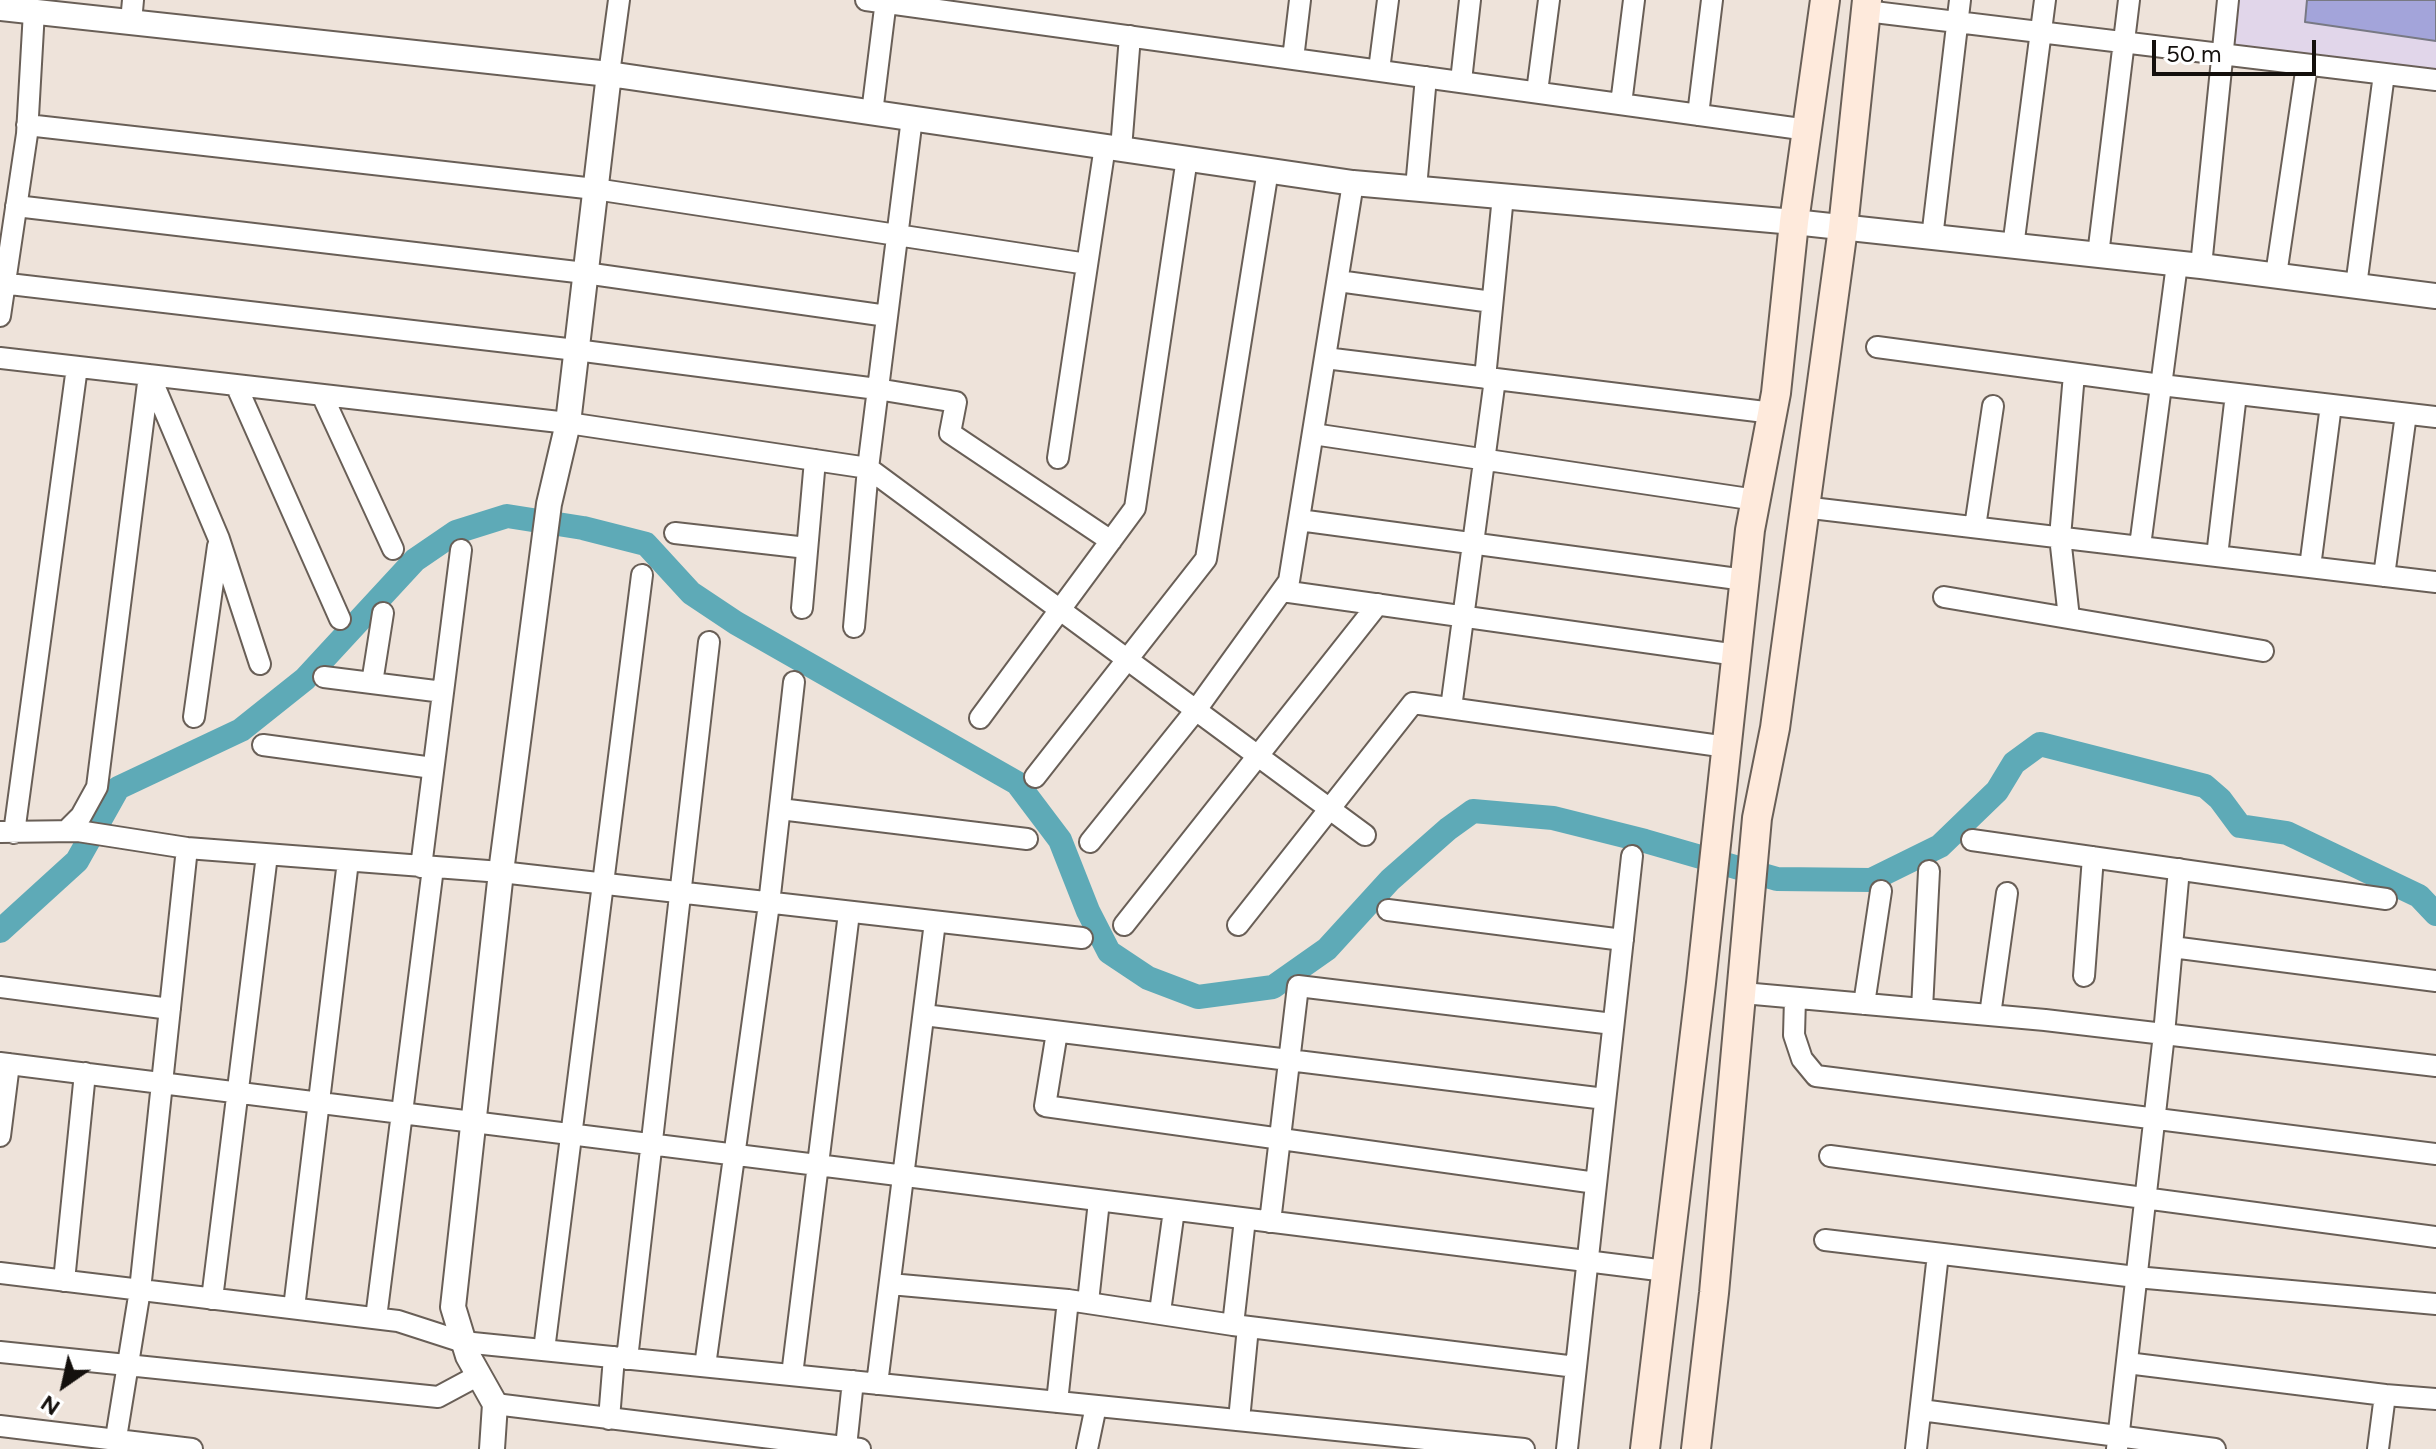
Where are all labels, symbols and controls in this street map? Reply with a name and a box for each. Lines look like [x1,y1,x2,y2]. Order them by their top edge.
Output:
scale bar [2156,24,2320,74]
text: 50 m [2166,39,2222,68]
north arrow [24,1345,104,1425]
text: N [36,1389,65,1421]

